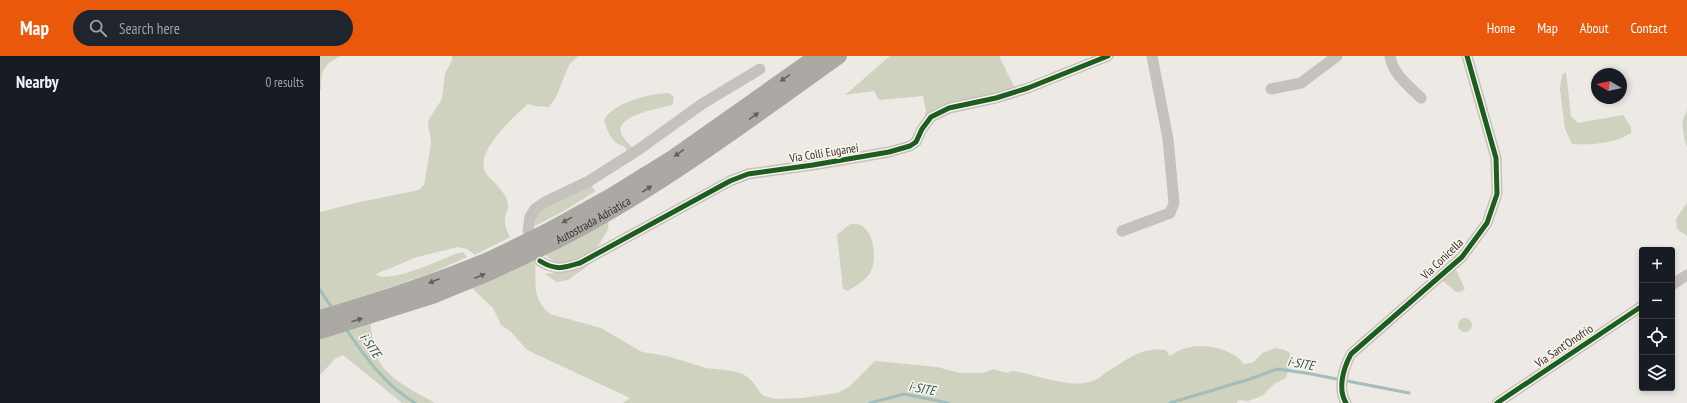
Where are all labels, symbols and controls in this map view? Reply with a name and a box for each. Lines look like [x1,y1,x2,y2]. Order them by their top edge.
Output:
search box [73,10,353,46]
text: Map [20,16,49,40]
icon: search [87,17,109,39]
text: Search here [119,19,180,38]
text: Home [1487,19,1515,37]
text: Map [1537,19,1558,37]
text: About [1580,19,1609,37]
text: Contact [1631,19,1667,37]
north arrow [1591,68,1627,104]
text: Nearby [16,71,59,93]
text: 0 results [265,74,304,91]
one-way arrow [780,74,790,82]
one-way arrow [749,112,759,120]
street label: Via Colli Euganei [787,140,860,166]
one-way arrow [673,149,684,157]
one-way arrow [641,186,653,193]
street label: Autostrada Adriatica [553,193,633,247]
one-way arrow [561,217,573,224]
street label: Via Conicella [1417,235,1466,283]
map controls [1639,247,1675,391]
button: + [1639,247,1675,283]
one-way arrow [474,273,485,279]
one-way arrow [427,279,439,285]
button: − [1639,283,1675,319]
one-way arrow [352,317,364,323]
button: locate [1639,319,1675,355]
street label: Via Sant'Onofrio [1531,321,1596,371]
water label: i-SITE [356,330,387,363]
water label: i-SITE [1286,353,1318,375]
button: layers [1639,355,1675,391]
water label: i-SITE [907,378,939,400]

